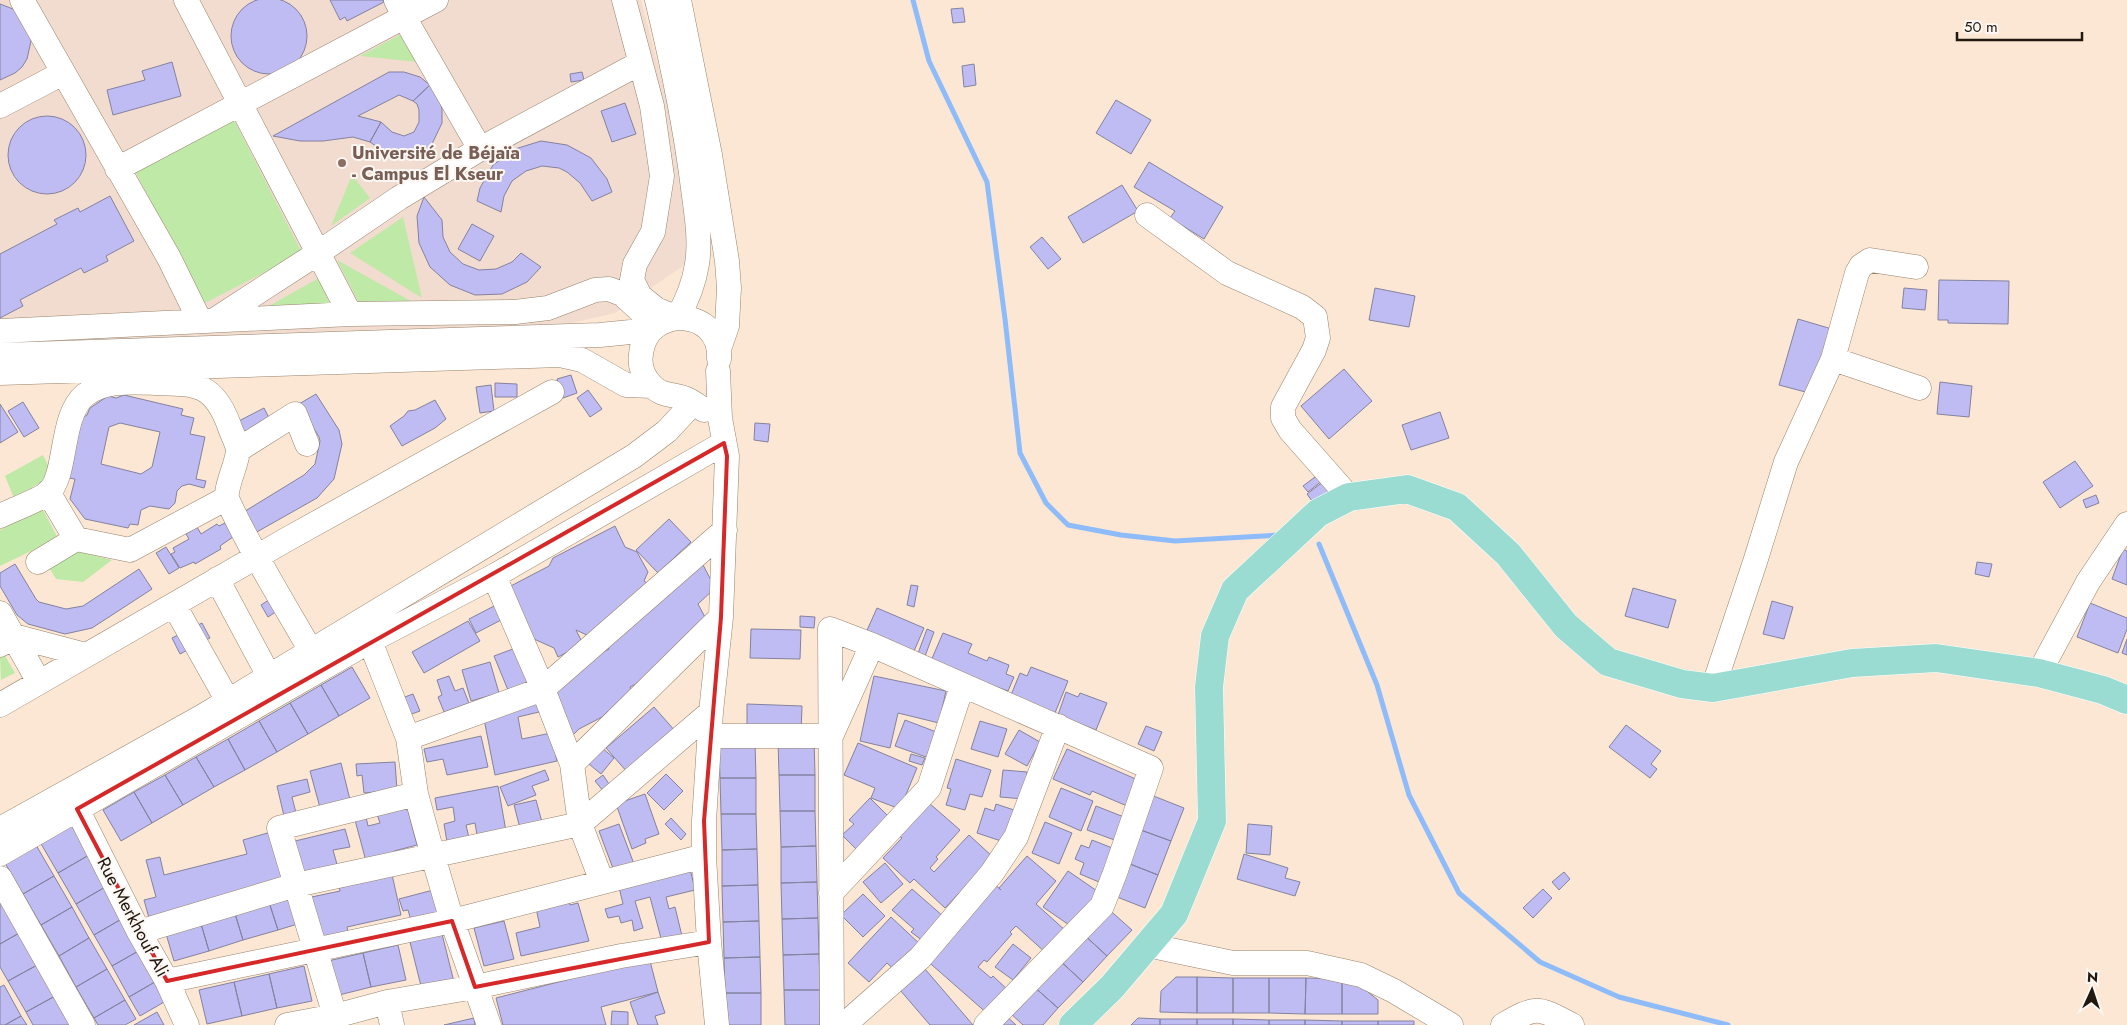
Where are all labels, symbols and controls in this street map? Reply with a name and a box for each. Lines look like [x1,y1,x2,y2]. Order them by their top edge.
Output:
scale bar [1957,10,2082,42]
text: 50 m [1964,16,1998,38]
place label: Université de Béjaïa - Campus El Kseur [352,140,520,187]
marker: Université de Béjaïa - Campus El Kseur [336,157,348,169]
street label: Rue Merkhouf Ali [91,853,175,981]
north arrow [2067,965,2117,1015]
text: N [2087,967,2099,987]

